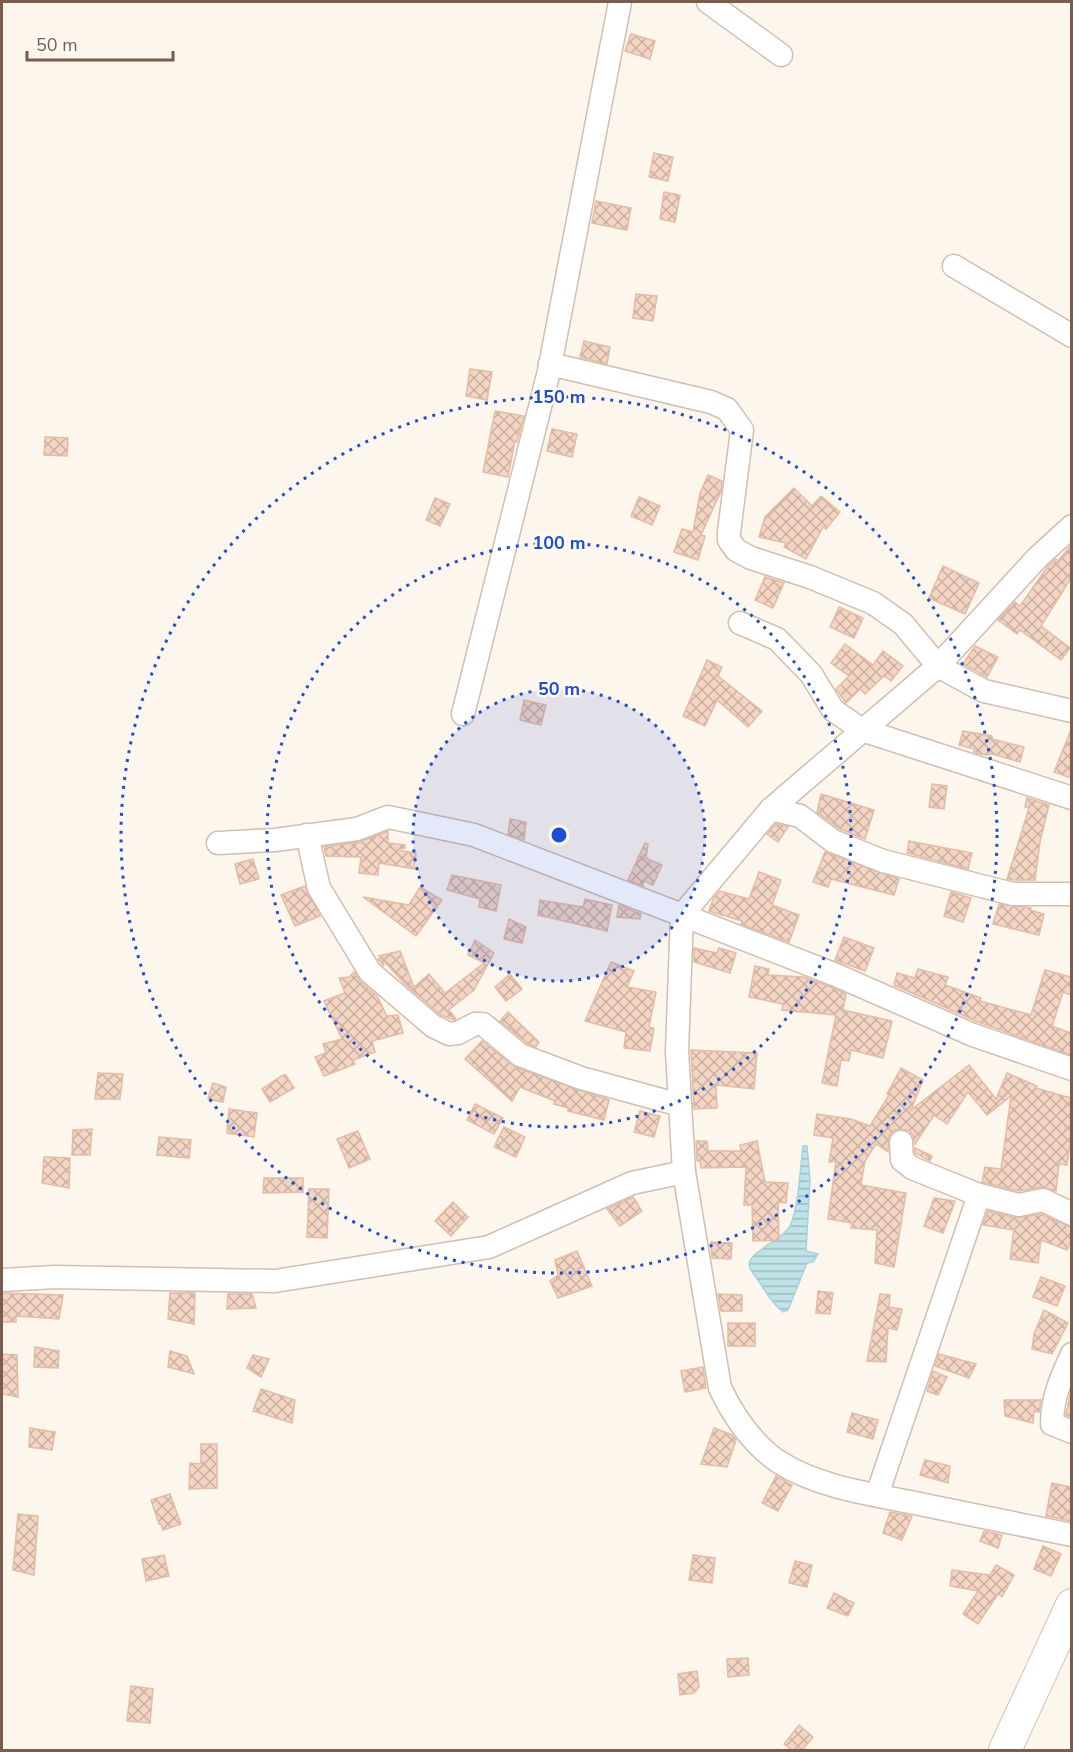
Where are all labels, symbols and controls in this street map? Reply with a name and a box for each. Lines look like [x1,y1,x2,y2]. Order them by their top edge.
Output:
scale bar [27,24,172,62]
text: 50 m [36,33,78,57]
text: 150 m [532,385,586,409]
text: 100 m [532,531,586,555]
text: 50 m [538,677,580,701]
centre of rings [549,825,569,845]

